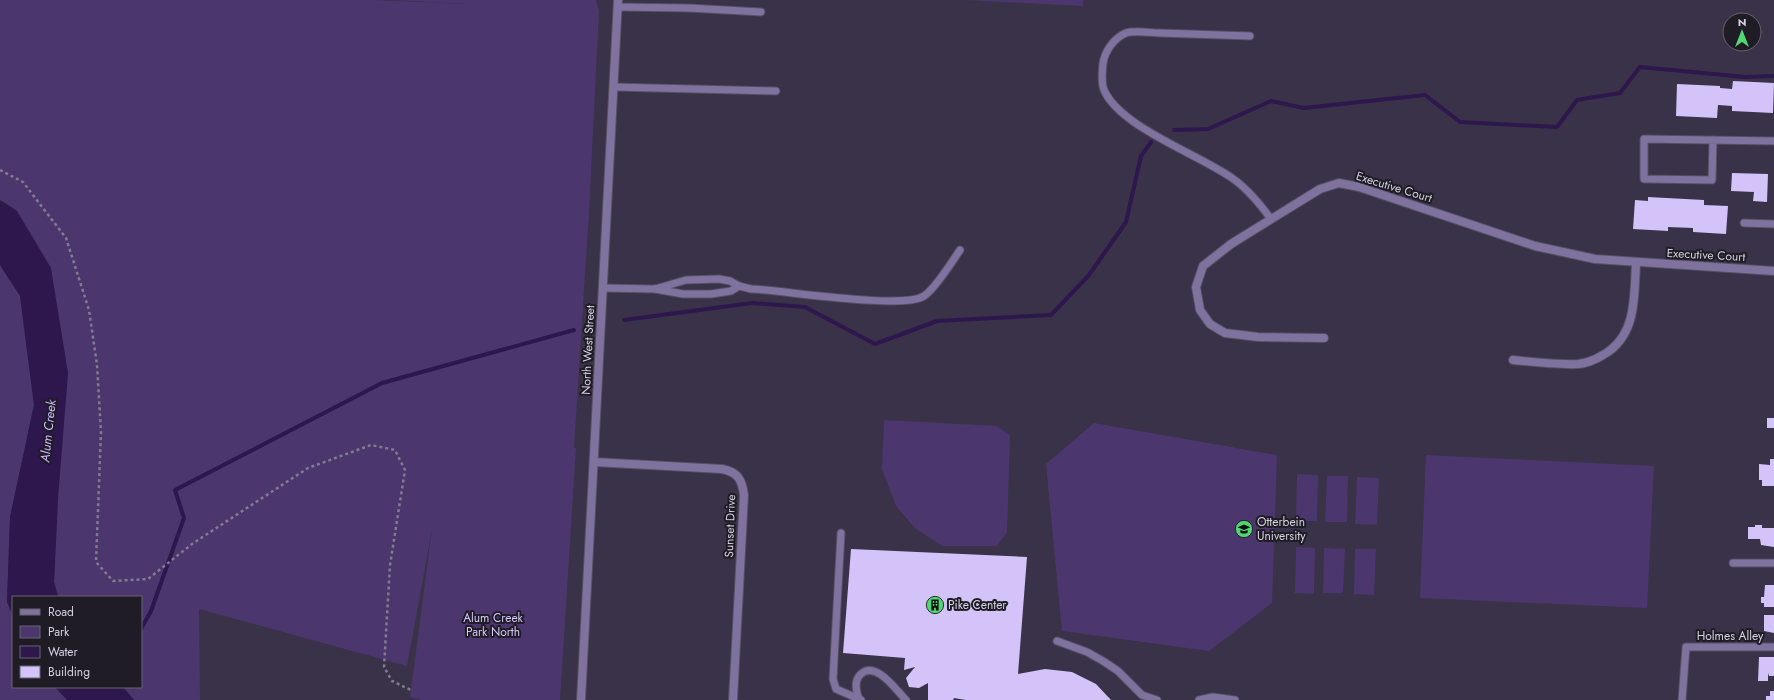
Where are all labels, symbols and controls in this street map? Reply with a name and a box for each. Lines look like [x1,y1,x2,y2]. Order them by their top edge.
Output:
north arrow [1722,12,1762,52]
text: N [1738,14,1746,30]
street label: Executive Court [1354,167,1434,207]
street label: Executive Court [1666,244,1746,266]
street label: North West Street [577,305,599,395]
water label: Alum Creek [35,398,61,464]
street label: Sunset Drive [720,494,740,558]
place label: Otterbein University [1257,513,1306,545]
school or university icon: Otterbein University [1234,519,1254,539]
building icon: Pike Center [925,595,945,615]
legend [12,596,142,688]
place label: Pike Center [948,596,1007,614]
text: Road [48,603,74,621]
park label: Alum Creek Park North [463,609,524,641]
text: Park [48,623,70,641]
street label: Holmes Alley [1697,627,1764,645]
text: Water [48,643,79,661]
text: Building [48,663,90,681]

